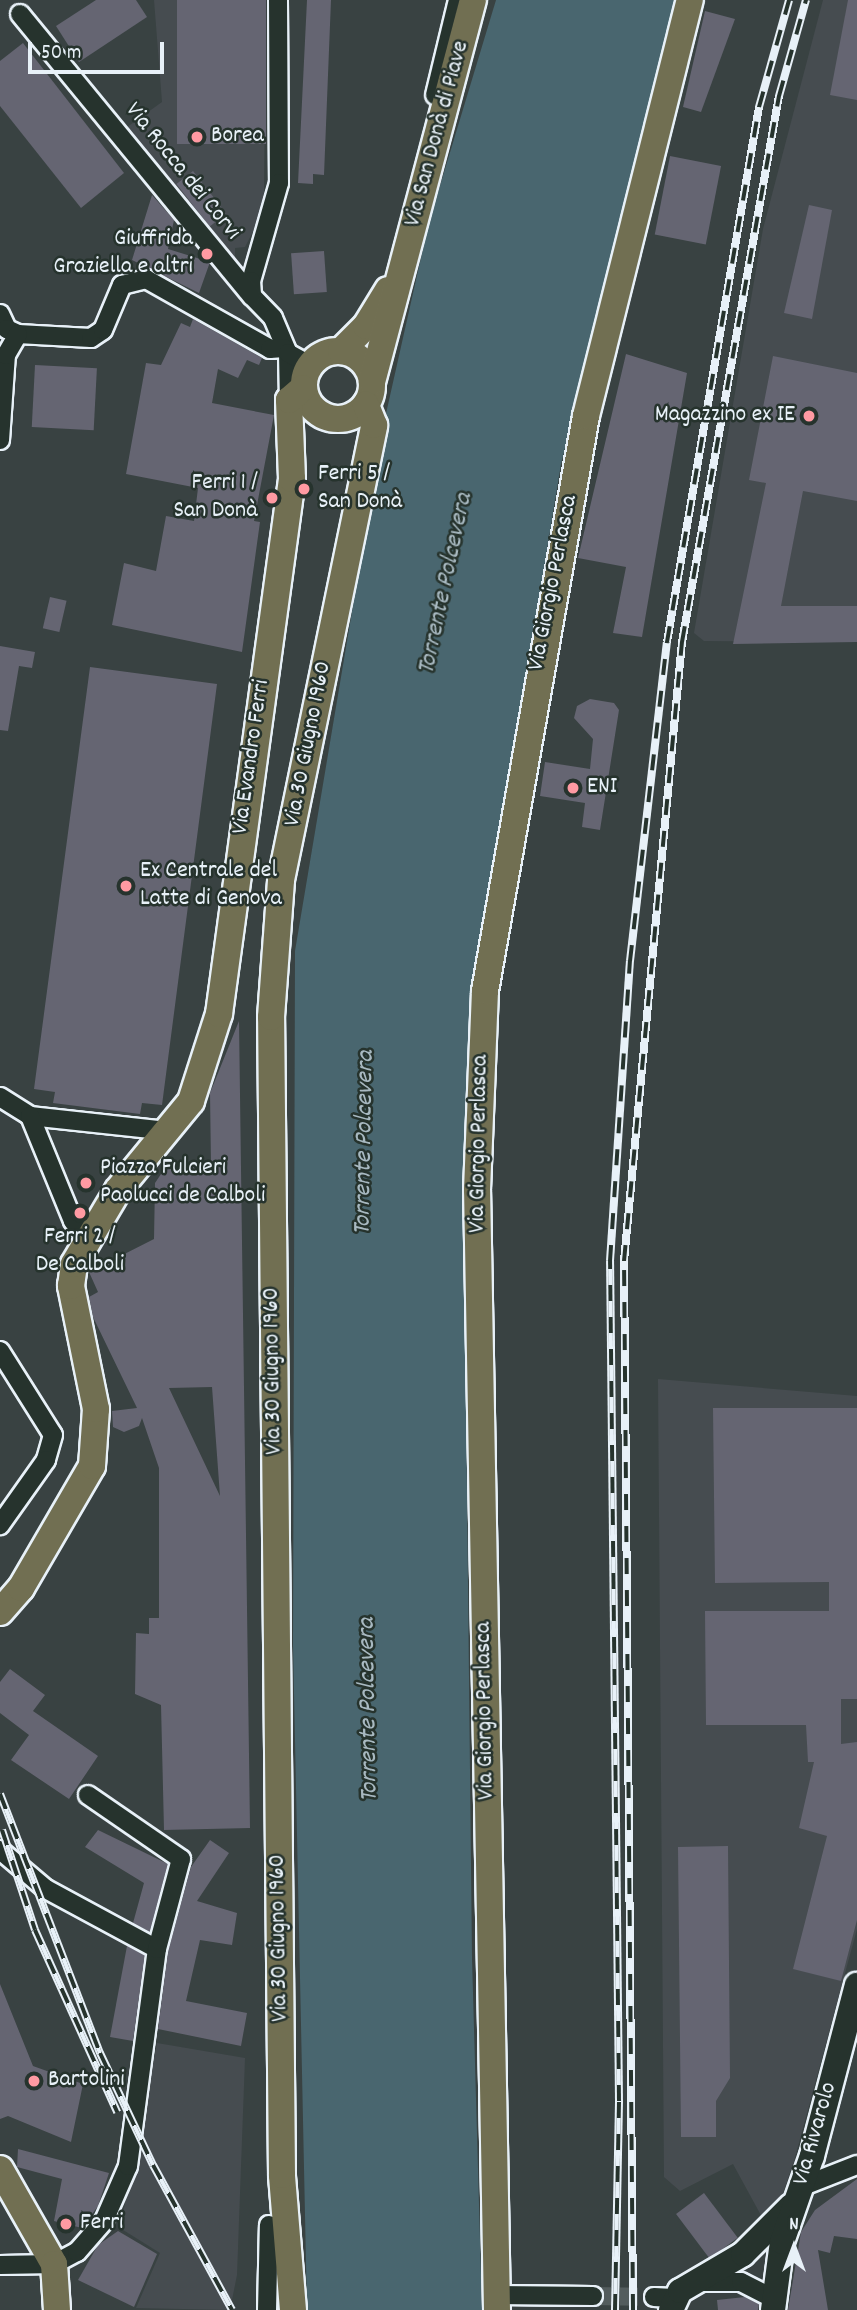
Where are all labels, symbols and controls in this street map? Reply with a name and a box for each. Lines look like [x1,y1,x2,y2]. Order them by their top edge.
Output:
scale bar [32,28,168,72]
street label: Via San Donà di Piave [399,38,477,230]
text: 50 m [41,39,81,69]
street label: Via Rocca dei Corvi [118,97,246,247]
place label: Borea [211,123,264,151]
marker: Borea [189,129,205,145]
place label: Giuffrida Graziella e altri [53,226,193,282]
marker: Giuffrida Graziella e altri [199,246,215,262]
place label: Magazzino ex IE [655,402,795,430]
marker: Magazzino ex IE [801,408,817,424]
place label: Ferri 5 / San Donà [318,461,403,517]
place label: Ferri 1 / San Donà [173,470,258,526]
marker: Ferri 5 / San Donà [296,481,312,497]
marker: Ferri 1 / San Donà [264,490,280,506]
water label: Torrente Polcevera [412,490,480,678]
street label: Via Giorgio Perlasca [523,493,585,673]
street label: Via 30 Giugno 1960 [279,659,339,829]
street label: Via Evandro Ferri [227,678,277,836]
place label: ENI [587,774,617,802]
marker: ENI [565,780,581,796]
place label: Ex Centrale del Latte di Genova [140,858,282,914]
marker: Ex Centrale del Latte di Genova [118,878,134,894]
water label: Torrente Polcevera [348,1050,382,1236]
street label: Via Giorgio Perlasca [464,1055,496,1233]
place label: Piazza Fulcieri Paolucci de Calboli [100,1155,265,1211]
marker: Piazza Fulcieri Paolucci de Calboli [78,1175,94,1191]
marker: Ferri 2 / De Calboli [72,1205,88,1221]
place label: Ferri 2 / De Calboli [36,1224,124,1280]
street label: Via 30 Giugno 1960 [258,1287,290,1455]
water label: Torrente Polcevera [352,1617,386,1803]
street label: Via Giorgio Perlasca [470,1622,502,1800]
street label: Via 30 Giugno 1960 [264,1854,296,2022]
place label: Bartolini [48,2067,125,2095]
marker: Bartolini [26,2073,42,2089]
street label: Via Rivarolo [788,2079,844,2189]
place label: Ferri [80,2210,123,2238]
north arrow [759,2212,829,2282]
text: N [789,2212,799,2239]
marker: Ferri [58,2216,74,2232]

